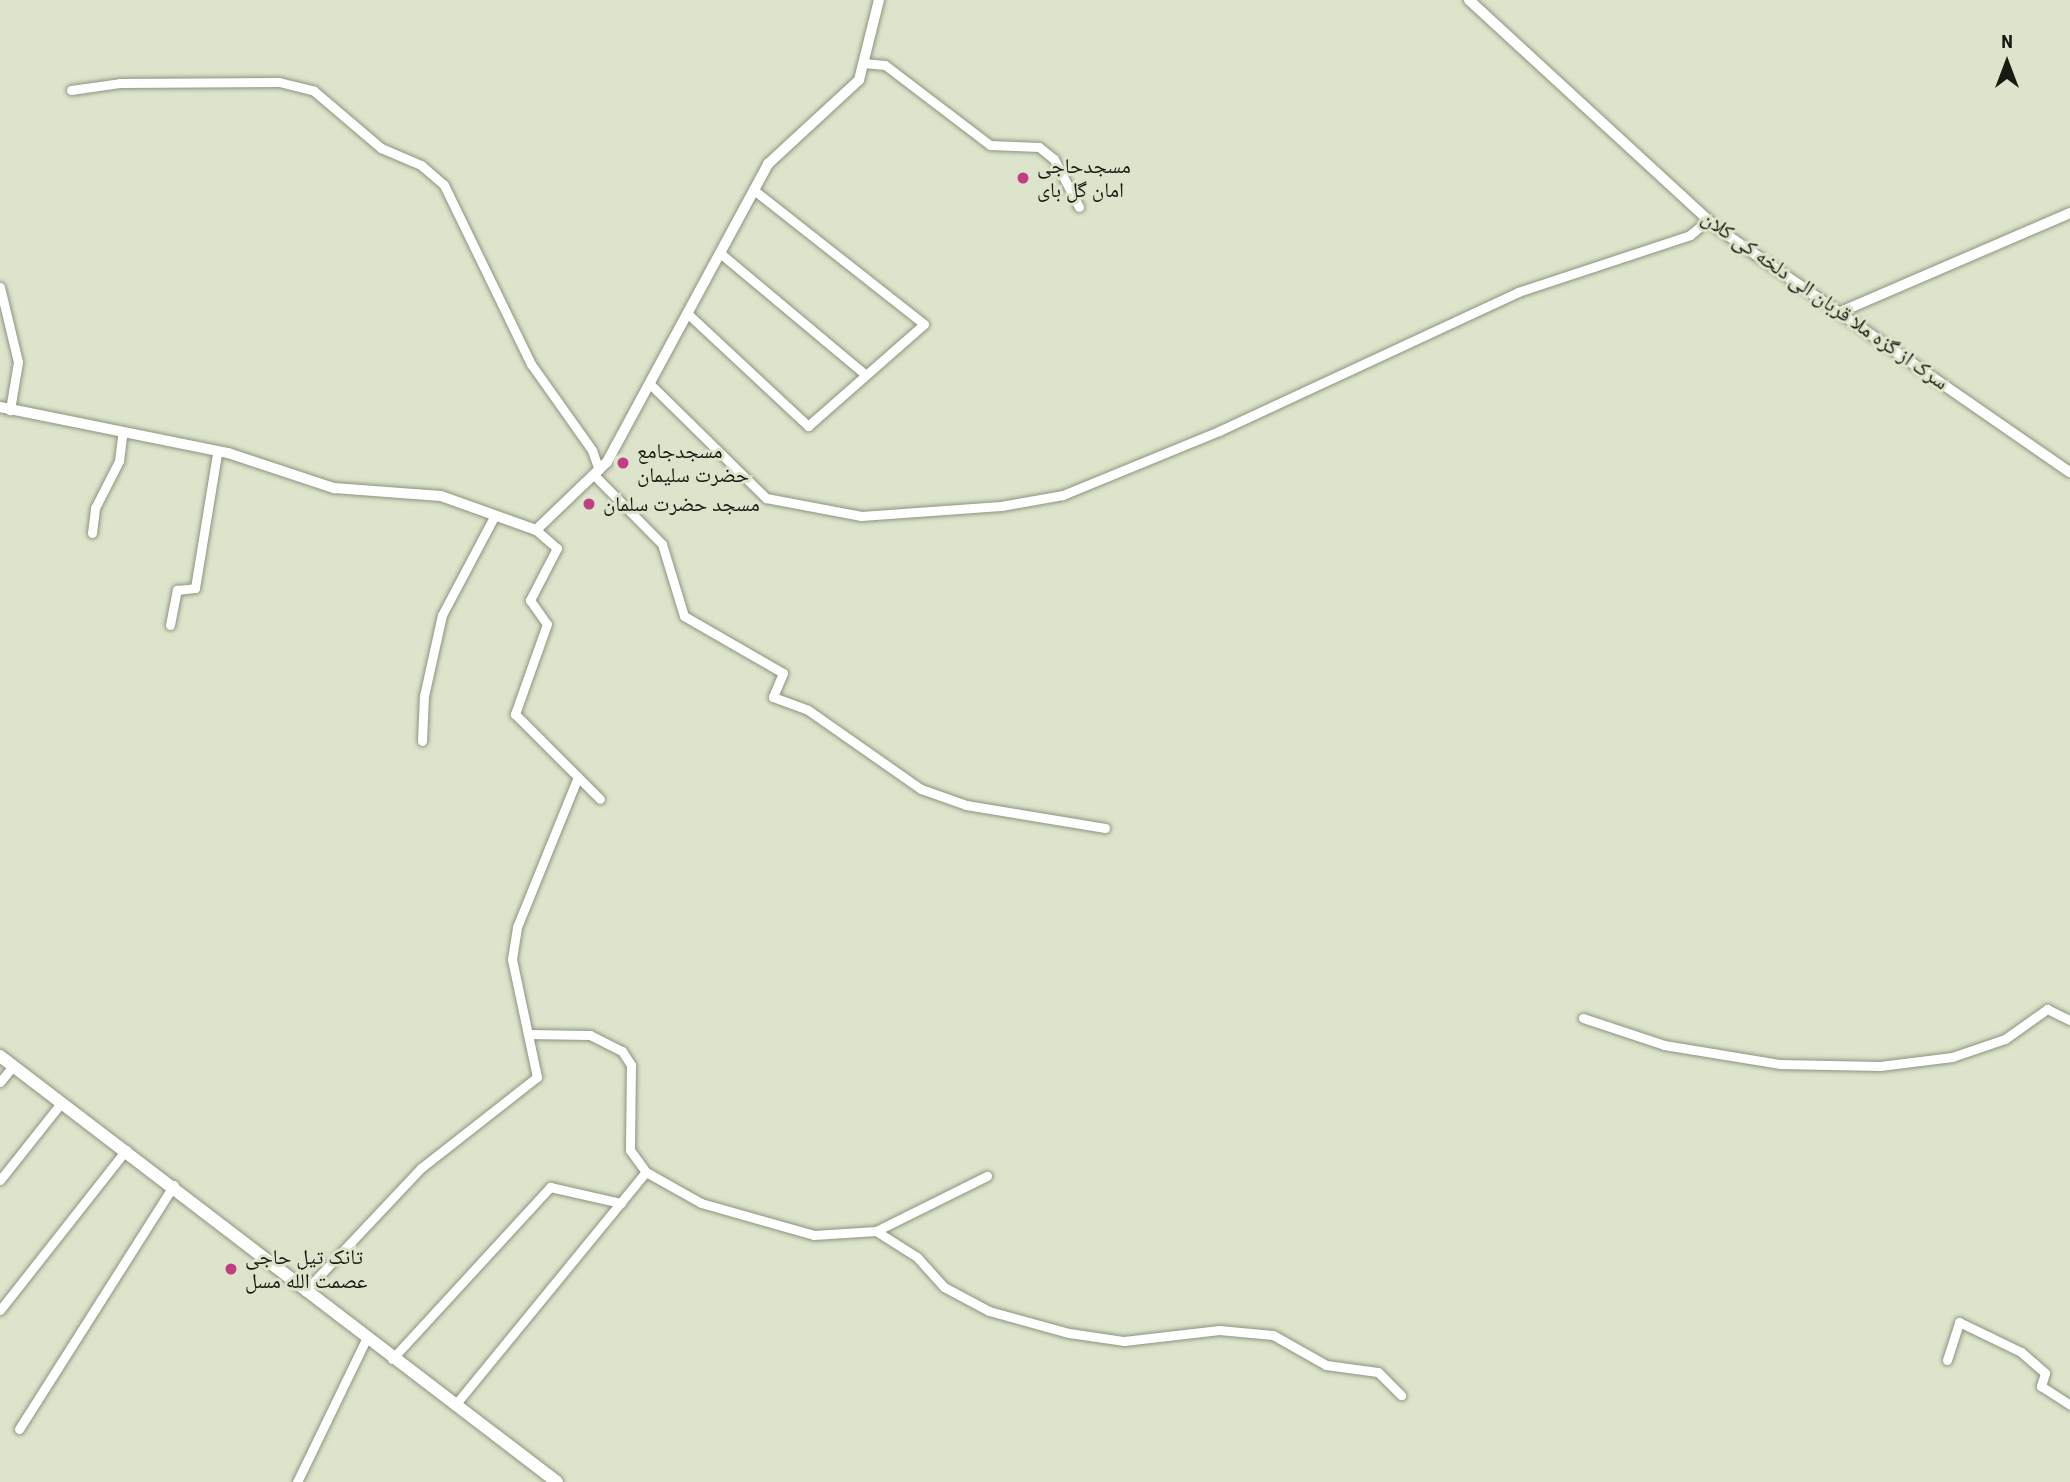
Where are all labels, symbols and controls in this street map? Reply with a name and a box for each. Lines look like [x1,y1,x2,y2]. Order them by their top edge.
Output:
north arrow [1972,28,2042,98]
text: N [2001,30,2013,53]
place label: مسجدحاجی امان گل بای [1037,153,1131,203]
marker: مسجدحاجی امان گل بای [1015,170,1031,186]
street label: سرک از گزه ملا قربان الی دلخه کی کلان [1697,205,1953,395]
place label: مسجدجامع حضرت سلیمان [637,438,749,488]
marker: مسجدجامع حضرت سلیمان [615,455,631,471]
place label: مسجد حضرت سلمان [603,491,760,517]
marker: مسجد حضرت سلمان [581,496,597,512]
place label: تانک تیل حاجی عصمت الله مسل [245,1244,367,1294]
marker: تانک تیل حاجی عصمت الله مسل [223,1261,239,1277]

